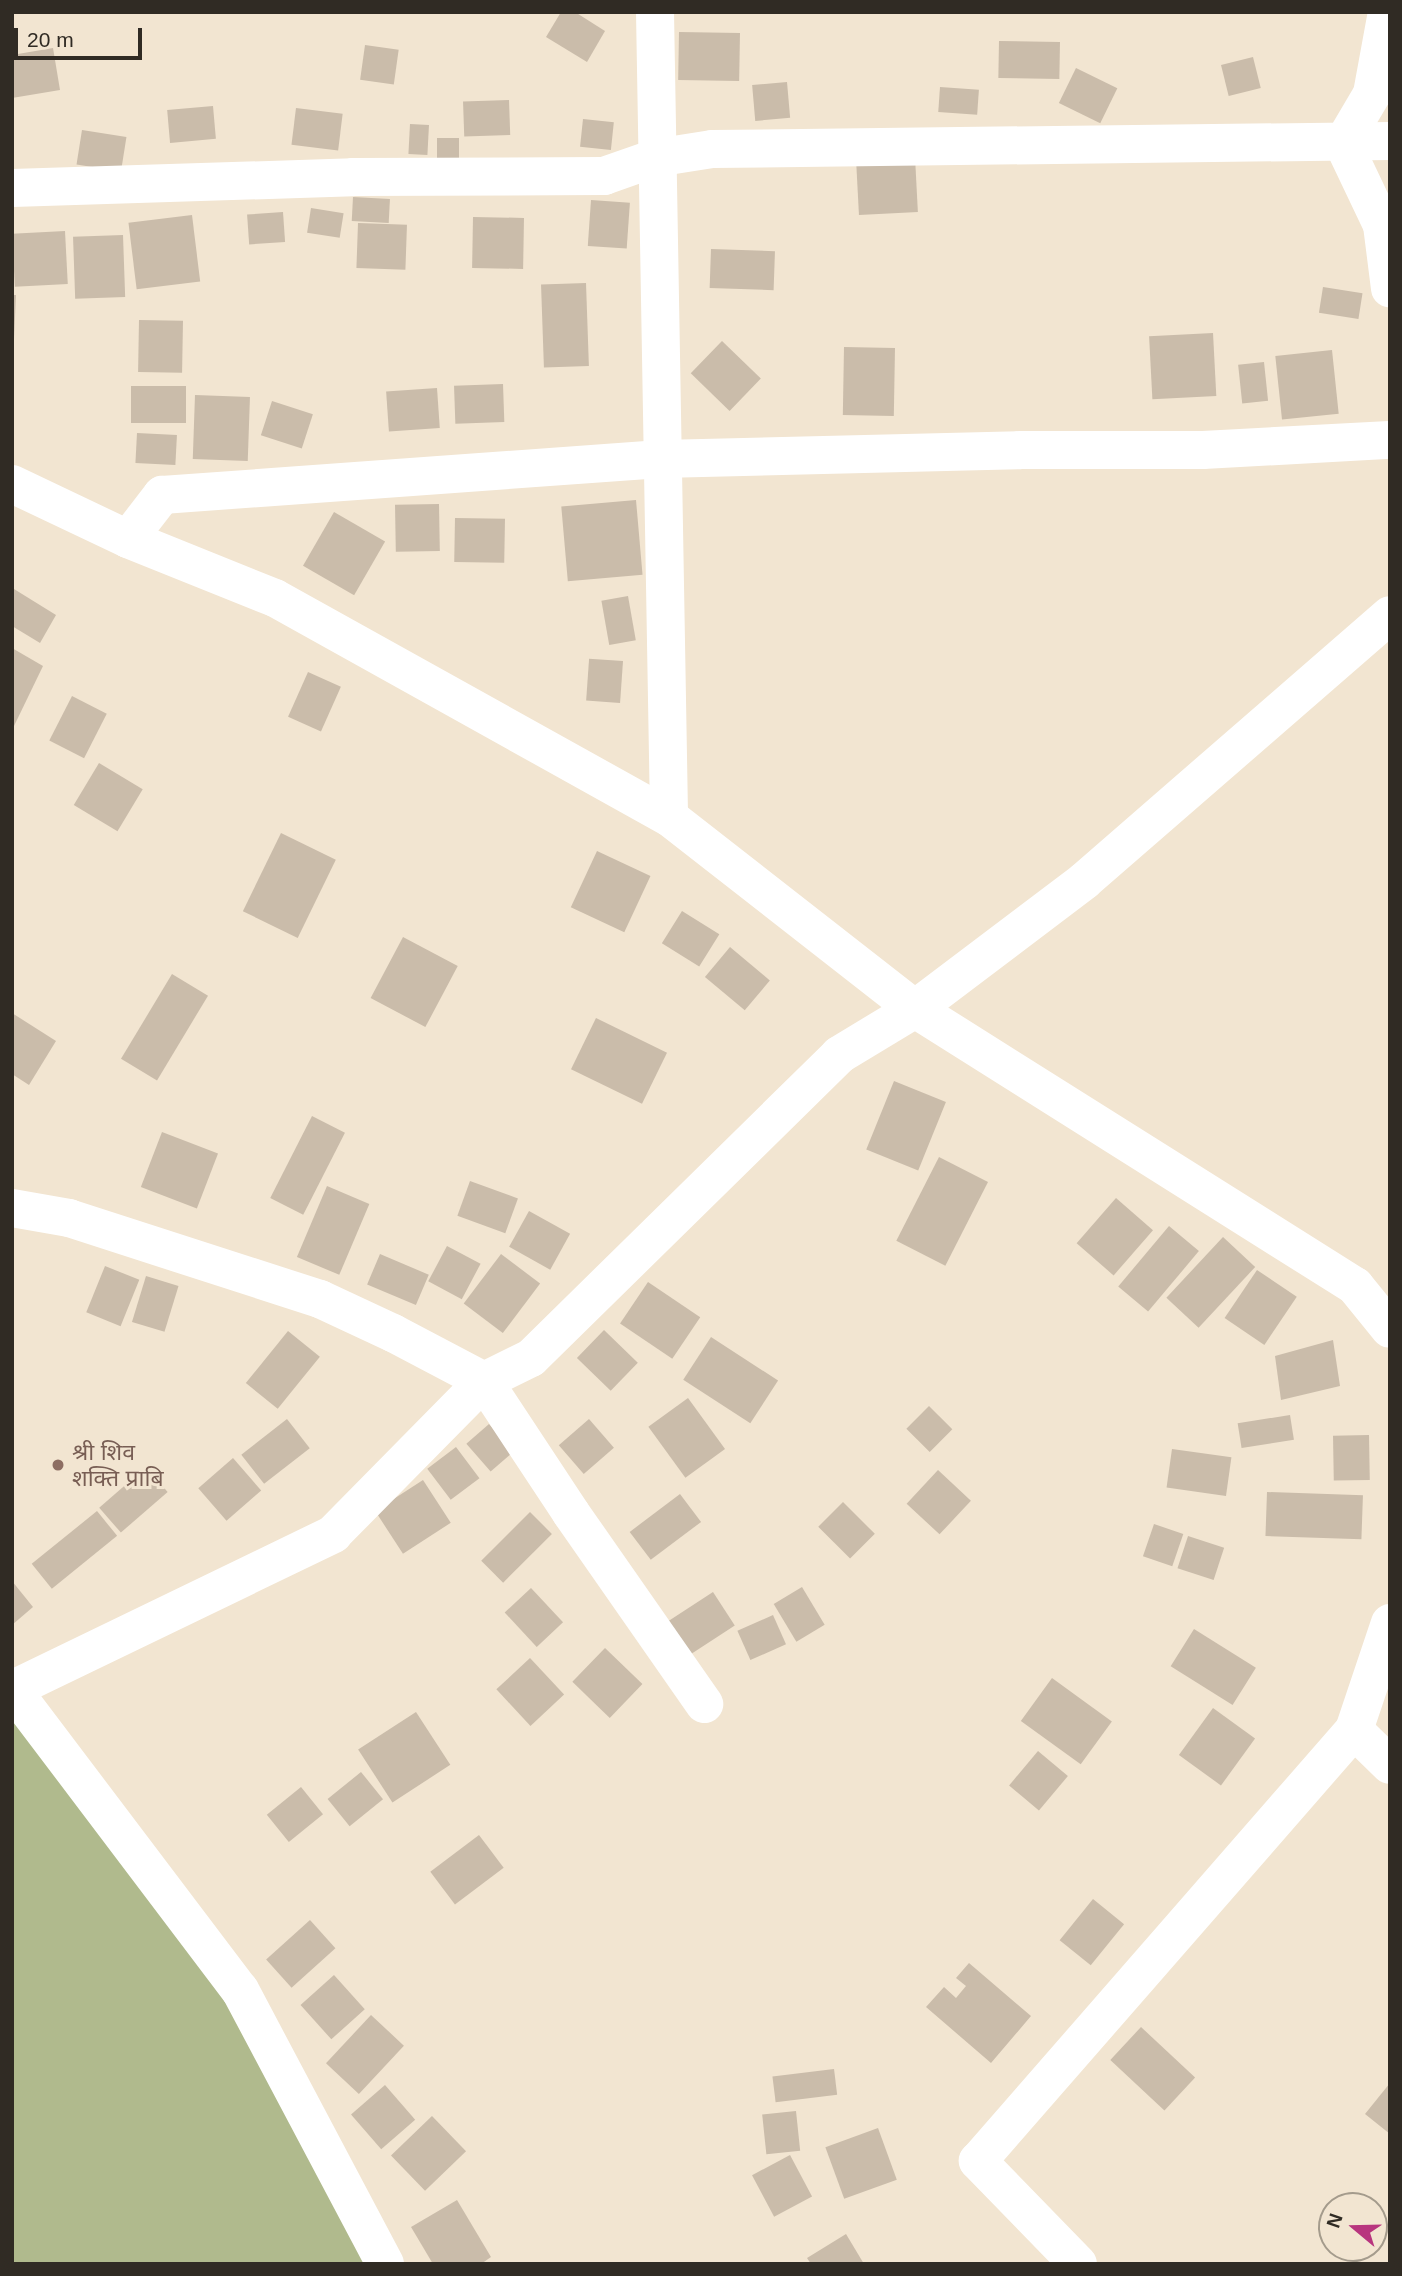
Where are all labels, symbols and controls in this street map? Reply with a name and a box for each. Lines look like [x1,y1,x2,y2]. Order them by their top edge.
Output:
scale bar [18,14,145,58]
text: 20 m [27,28,74,51]
place label: श्री शिव शक्ति प्राबि [72,1438,164,1492]
marker: श्री शिव शक्ति प्राबि [50,1457,66,1473]
north arrow [1318,2192,1388,2262]
text: N [1322,2211,1347,2231]

